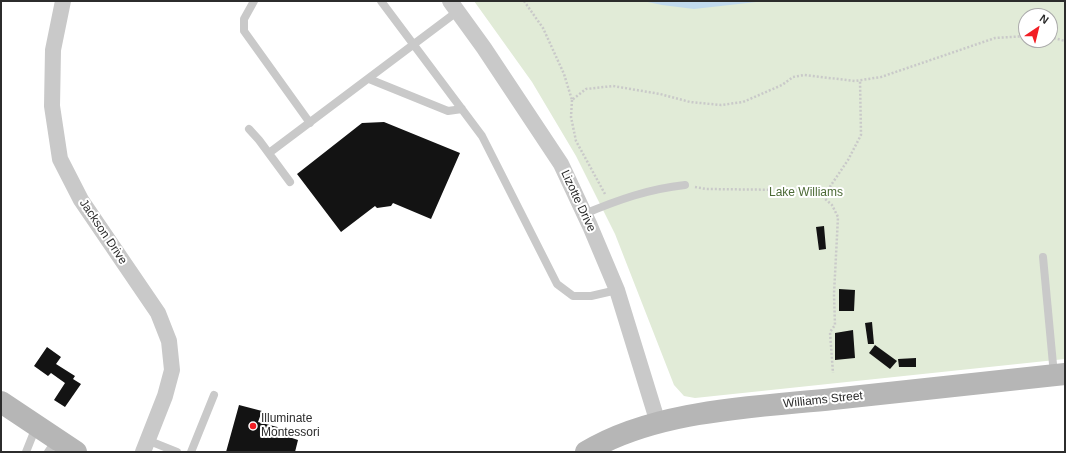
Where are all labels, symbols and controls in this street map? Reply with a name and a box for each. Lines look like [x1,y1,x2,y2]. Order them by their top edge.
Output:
north arrow [1018,8,1058,48]
text: N [1038,12,1051,26]
street label: Lizotte Drive [557,168,599,234]
park label: Lake Williams [769,186,843,200]
street label: Jackson Drive [76,197,130,267]
street label: Williams Street [782,389,864,411]
place label: Illuminate Montessori [261,412,320,440]
marker: Illuminate Montessori [248,421,258,431]

